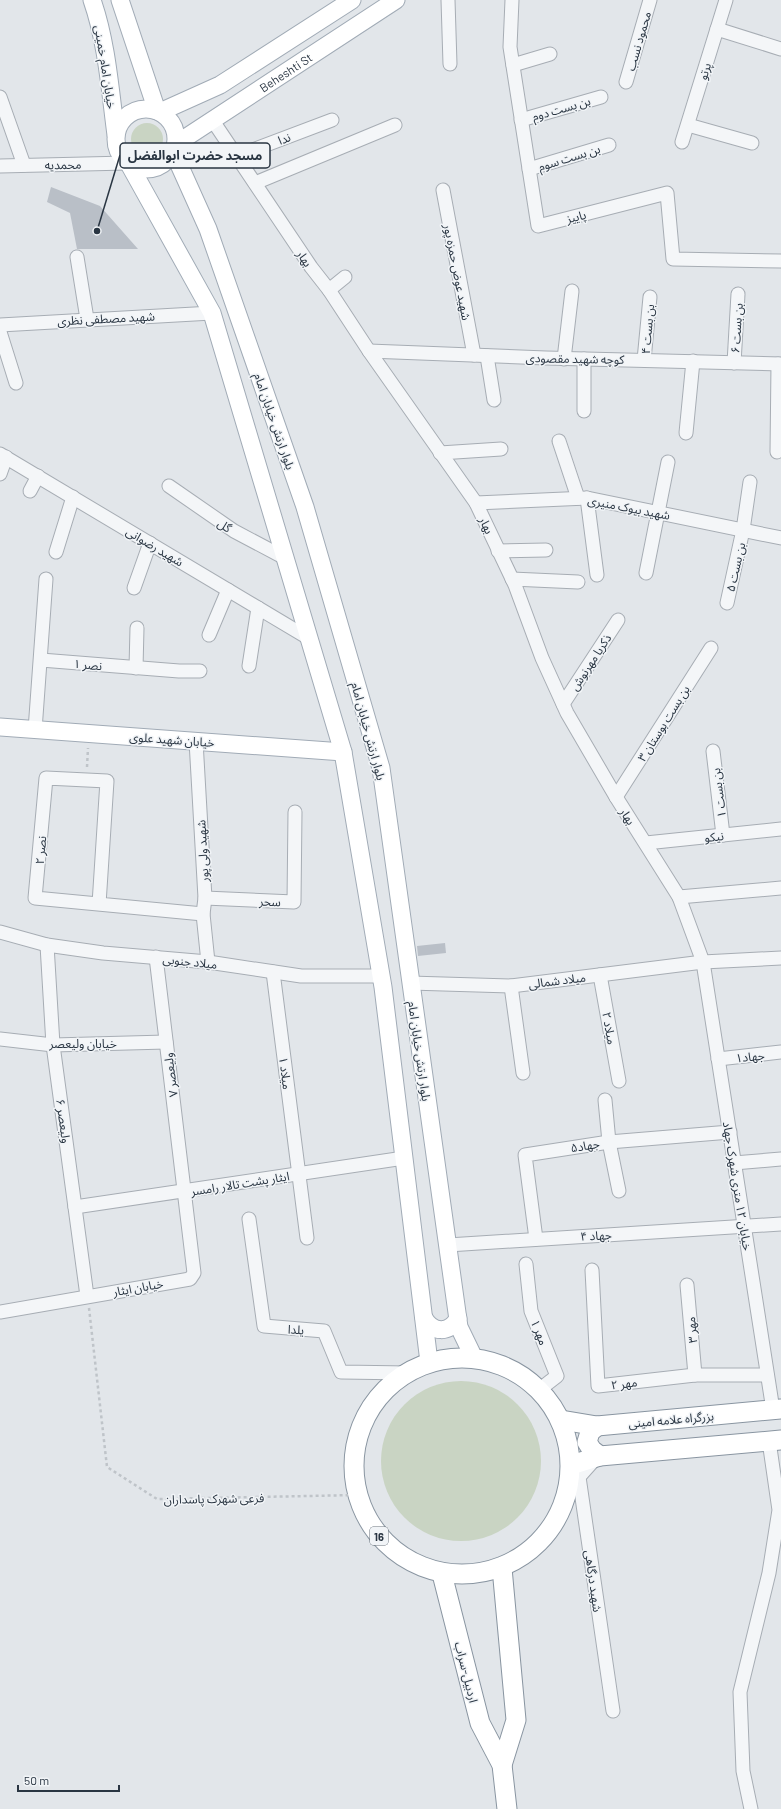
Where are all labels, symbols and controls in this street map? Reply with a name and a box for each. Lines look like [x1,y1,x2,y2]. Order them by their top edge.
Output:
street label: محمود نسب [623,10,654,73]
street label: خیابان امام خمینی [90,24,120,110]
street label: Beheshti St [257,50,315,95]
street label: پرتو [695,61,715,82]
street label: بن بست دوم [530,93,593,126]
street label: ندا [276,129,292,147]
street label: بن بست سوم [536,141,603,176]
callout: مسجد حضرت ابوالفضل [120,143,270,168]
text: مسجد حضرت ابوالفضل [128,147,262,163]
street label: محمدیه [45,157,81,172]
street label: پاییز [564,207,588,227]
street label: شهید عوض حمزه پور [440,222,474,322]
street label: بهار [293,246,316,270]
street label: بن بست ۶ [727,302,746,354]
street label: بن بست ۴ [638,303,657,355]
street label: شهید مصطفی نظری [57,308,155,329]
street label: کوچه شهید مقصودی [525,350,626,368]
street label: بلوار ارتش خیابان امام [249,371,298,472]
street label: شهید بیوک منیری [586,492,671,523]
street label: بهار [476,513,497,536]
street label: گل [215,515,235,536]
street label: شهید رضوانی [123,523,186,569]
street label: بن بست ۵ [723,541,748,593]
street label: ذکریا مهرنوش [567,631,615,694]
street label: نصر ۱ [73,656,103,673]
street label: بلوار ارتش خیابان امام [346,680,389,782]
street label: بن بست بوستان ۳ [634,682,693,764]
street label: خیابان شهید علوی [129,729,215,750]
street label: بن بست ۱ [708,767,729,819]
street label: بهار [616,804,639,828]
street label: شهید ولی پور [193,820,213,883]
street label: نیکو [704,828,725,845]
street label: نصر ۲ [32,835,49,865]
street label: سحر [258,894,281,909]
street label: میلاد جنوبی [162,951,218,972]
street label: میلاد شمالی [527,970,587,992]
street label: بلوار ارتش خیابان امام [403,1000,434,1102]
street label: میلاد ۲ [599,1011,620,1046]
street label: خیابان ولیعصر [48,1036,117,1051]
street label: جهاد۱ [735,1048,765,1065]
street label: ولیعصر ۷ [160,1052,181,1098]
street label: میلاد ۱ [276,1056,295,1090]
street label: ولیعصر ۶ [53,1098,74,1144]
street label: خیابان ۱۲ متری شهرک جهاد [720,1120,755,1252]
street label: جهاد۵ [569,1136,601,1155]
street label: ایثار پشت تالار رامسر [189,1168,291,1200]
street label: جهاد ۴ [580,1227,612,1244]
street label: خیابان ایثار [111,1276,165,1300]
street label: مهر ۳ [683,1316,700,1344]
street label: مهر ۱ [528,1317,551,1347]
street label: یلدا [287,1321,305,1338]
street label: مهر ۲ [610,1374,638,1393]
street label: بزرگراه علامه امینی [628,1408,714,1431]
street label: فرعی شهرک پاسداران [164,1490,264,1508]
road number: 16 [370,1527,388,1545]
street label: شهید درگاهی [582,1549,605,1613]
street label: اردبیل-سراب [451,1640,481,1704]
scale bar [18,1767,119,1793]
text: 50 m [24,1773,49,1787]

